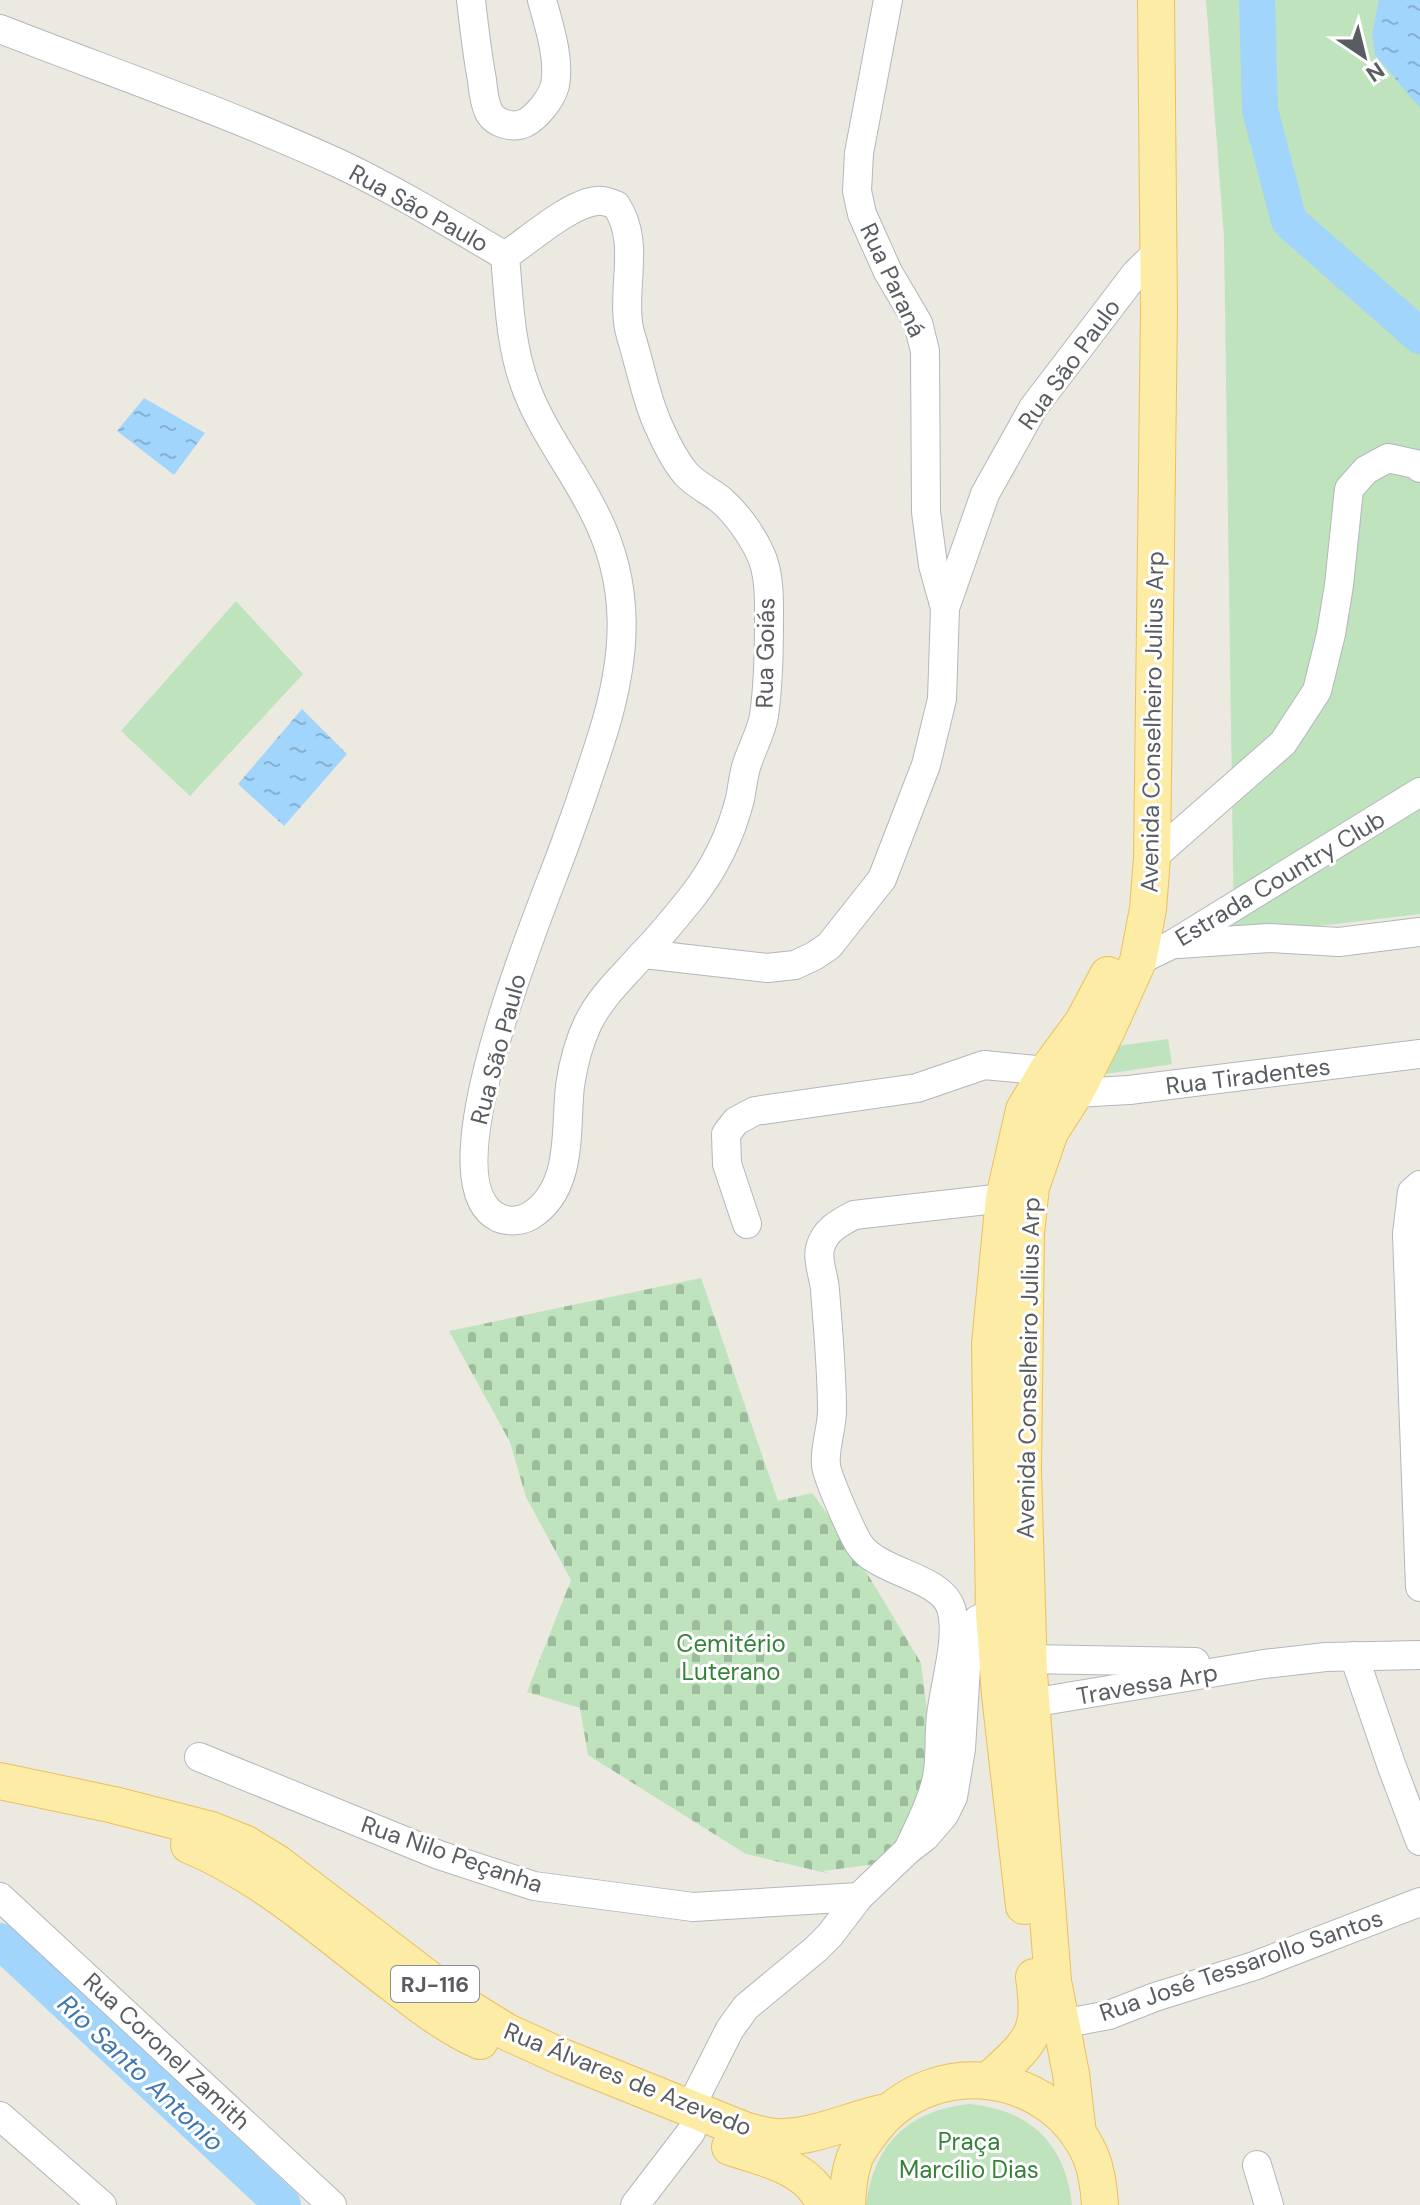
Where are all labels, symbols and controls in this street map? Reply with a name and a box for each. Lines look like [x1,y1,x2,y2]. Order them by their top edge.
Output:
north arrow [1324,16,1404,96]
text: N [1360,55,1390,88]
street label: Rua São Paulo [344,157,494,259]
street label: Rua Paraná [853,218,933,342]
street label: Rua São Paulo [1011,292,1127,436]
street label: Avenida Conselheiro Julius Arp [1134,551,1170,893]
street label: Rua Goiás [749,597,781,709]
street label: Estrada Country Club [1169,803,1391,953]
street label: Rua São Paulo [463,970,533,1128]
street label: Rua Tiradentes [1164,1051,1332,1101]
street label: Avenida Conselheiro Julius Arp [1010,1197,1046,1539]
park label: Cemitério Luterano [676,1628,786,1687]
street label: Travessa Arp [1074,1656,1220,1712]
street label: Rua Nilo Peçanha [357,1808,547,1900]
street label: Rua José Tessarollo Santos [1095,1902,1387,2028]
street label: Rua Coronel Zamith [77,1966,257,2136]
road number: RJ-116 [391,1966,479,2002]
water label: Rio Santo Antonio [51,1987,231,2159]
street label: Rua Álvares de Azevedo [500,2015,756,2143]
park label: Praça Marcílio Dias [899,2126,1039,2185]

